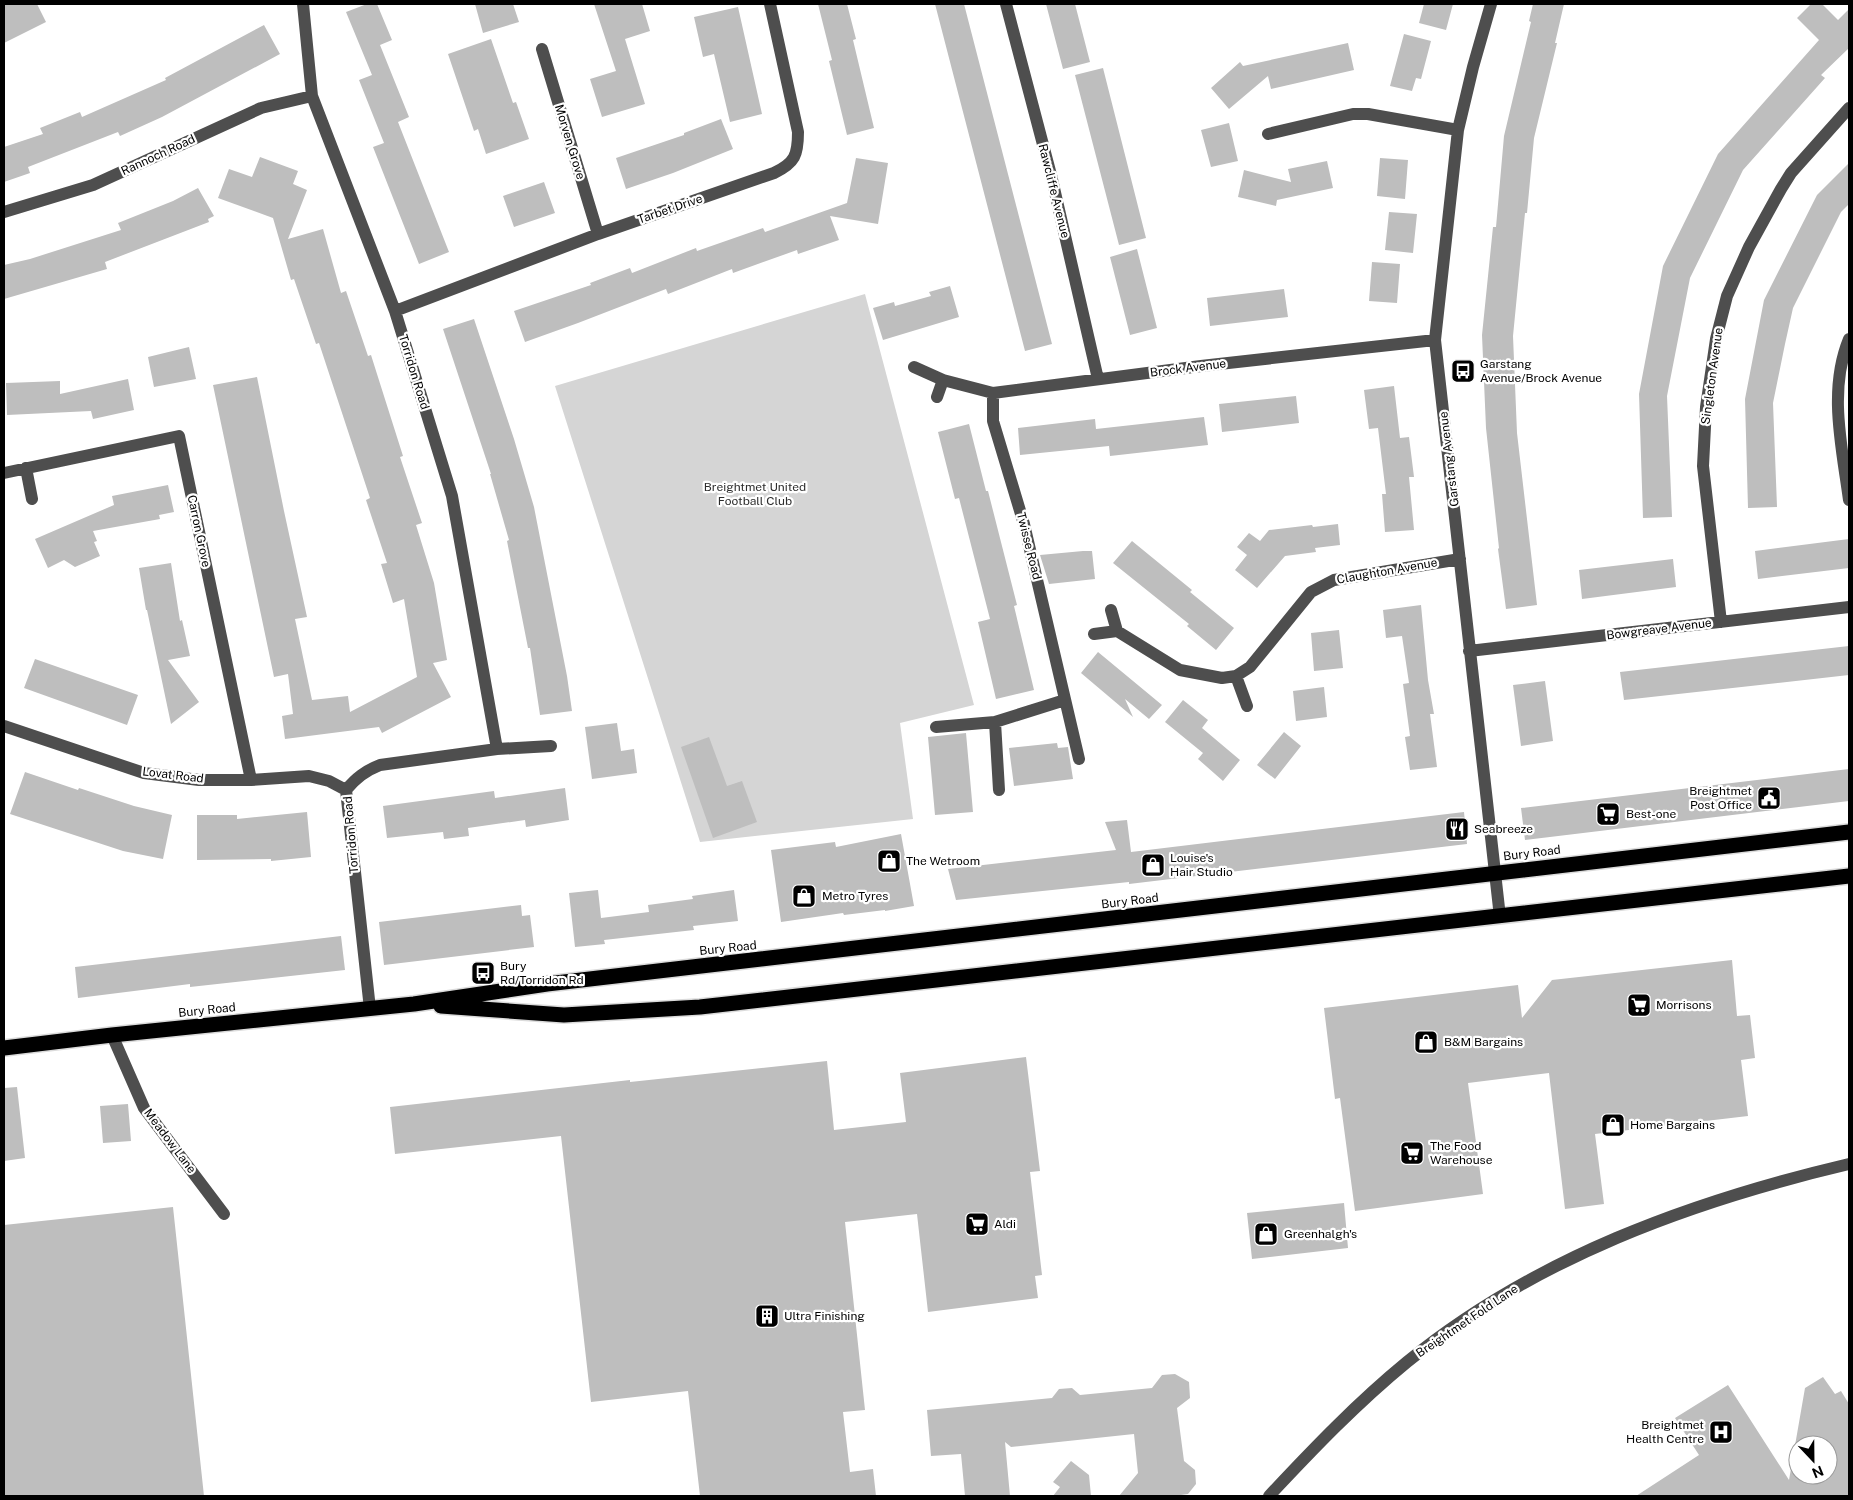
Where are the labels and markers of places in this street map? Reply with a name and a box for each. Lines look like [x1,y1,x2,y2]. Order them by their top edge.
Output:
place label: Garstang Avenue/Brock Avenue [1480,357,1602,385]
bus stop icon: Garstang Avenue/Brock Avenue [1450,358,1476,384]
place label: Breightmet Post Office [1689,784,1752,812]
public building icon: Breightmet Post Office [1756,785,1782,811]
supermarket icon: Best-one [1595,801,1621,827]
place label: Best-one [1626,807,1676,821]
restaurant icon: Seabreeze [1444,816,1470,842]
place label: Seabreeze [1474,822,1533,836]
shop icon: The Wetroom [876,848,902,874]
place label: Louise's Hair Studio [1170,851,1233,879]
shop icon: Louise's Hair Studio [1140,852,1166,878]
place label: The Wetroom [906,854,980,868]
shop icon: Metro Tyres [791,883,817,909]
place label: Metro Tyres [822,889,888,903]
place label: Bury Rd/Torridon Rd [500,959,584,987]
bus stop icon: Bury Rd/Torridon Rd [470,960,496,986]
supermarket icon: Morrisons [1626,992,1652,1018]
place label: Morrisons [1656,998,1711,1012]
shop icon: B&M Bargains [1413,1029,1439,1055]
place label: B&M Bargains [1444,1035,1523,1049]
shop icon: Home Bargains [1600,1112,1626,1138]
place label: Home Bargains [1630,1118,1715,1132]
place label: The Food Warehouse [1430,1139,1493,1167]
supermarket icon: The Food Warehouse [1399,1140,1425,1166]
supermarket icon: Aldi [964,1211,990,1237]
place label: Aldi [994,1217,1016,1231]
shop icon: Greenhalgh's [1253,1221,1279,1247]
place label: Greenhalgh's [1284,1227,1357,1241]
building icon: Ultra Finishing [754,1303,780,1329]
place label: Ultra Finishing [784,1309,865,1323]
place label: Breightmet Health Centre [1626,1418,1704,1446]
hospital icon: Breightmet Health Centre [1708,1419,1734,1445]

